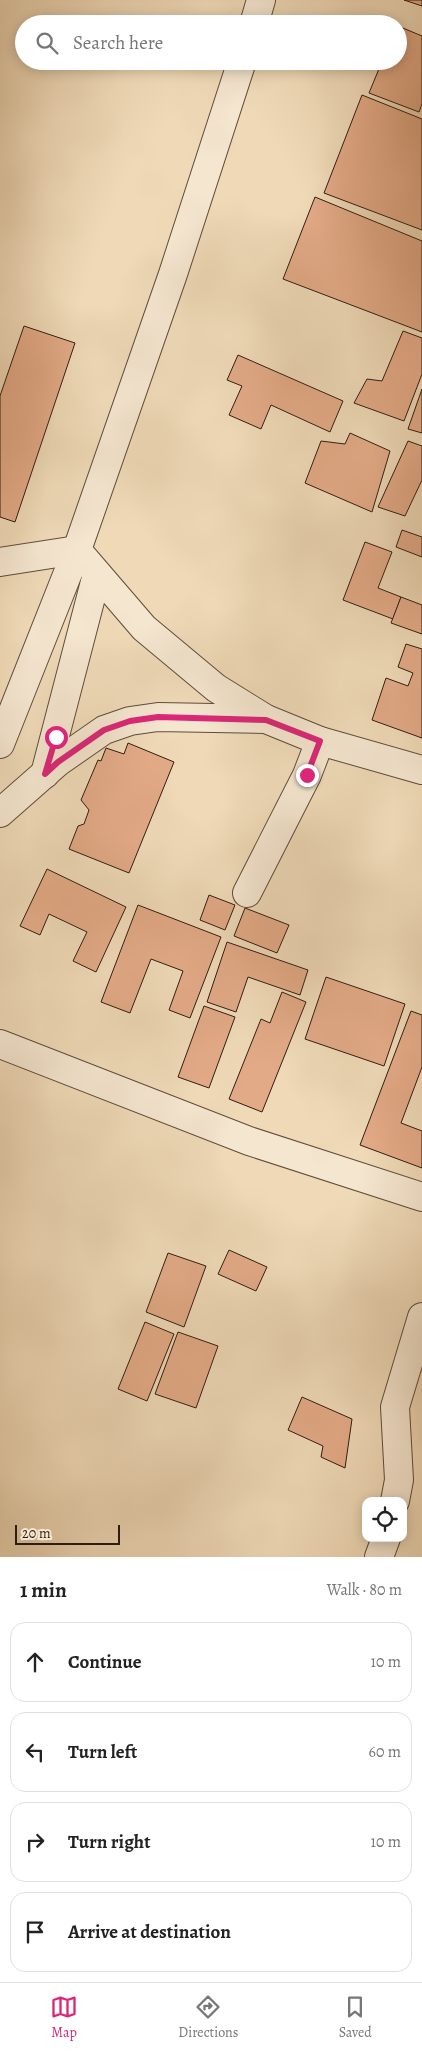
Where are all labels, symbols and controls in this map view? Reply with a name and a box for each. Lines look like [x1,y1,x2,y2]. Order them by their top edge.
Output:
search box [15,15,407,70]
icon: search [33,29,61,57]
text: Search here [73,30,163,56]
route start [45,726,68,749]
route end [296,764,319,787]
map controls [362,1497,407,1542]
button: locate [362,1497,407,1542]
scale bar [15,1522,120,1545]
text: 20 m [22,1524,51,1543]
text: 1 min [20,1576,67,1604]
text: Walk · 80 m [327,1579,402,1601]
icon: ahead [21,1648,49,1676]
text: Continue [68,1649,142,1675]
text: 10 m [371,1651,401,1673]
icon: left [21,1738,49,1766]
text: Turn left [68,1739,137,1765]
text: 60 m [369,1741,401,1763]
icon: right [21,1828,49,1856]
text: Turn right [68,1829,150,1855]
text: 10 m [371,1831,401,1853]
icon: arrive [21,1918,49,1946]
text: Arrive at destination [68,1919,231,1945]
tab: Map [50,1993,78,2042]
tab: Directions [178,1993,238,2042]
tab: Saved [339,1993,372,2042]

